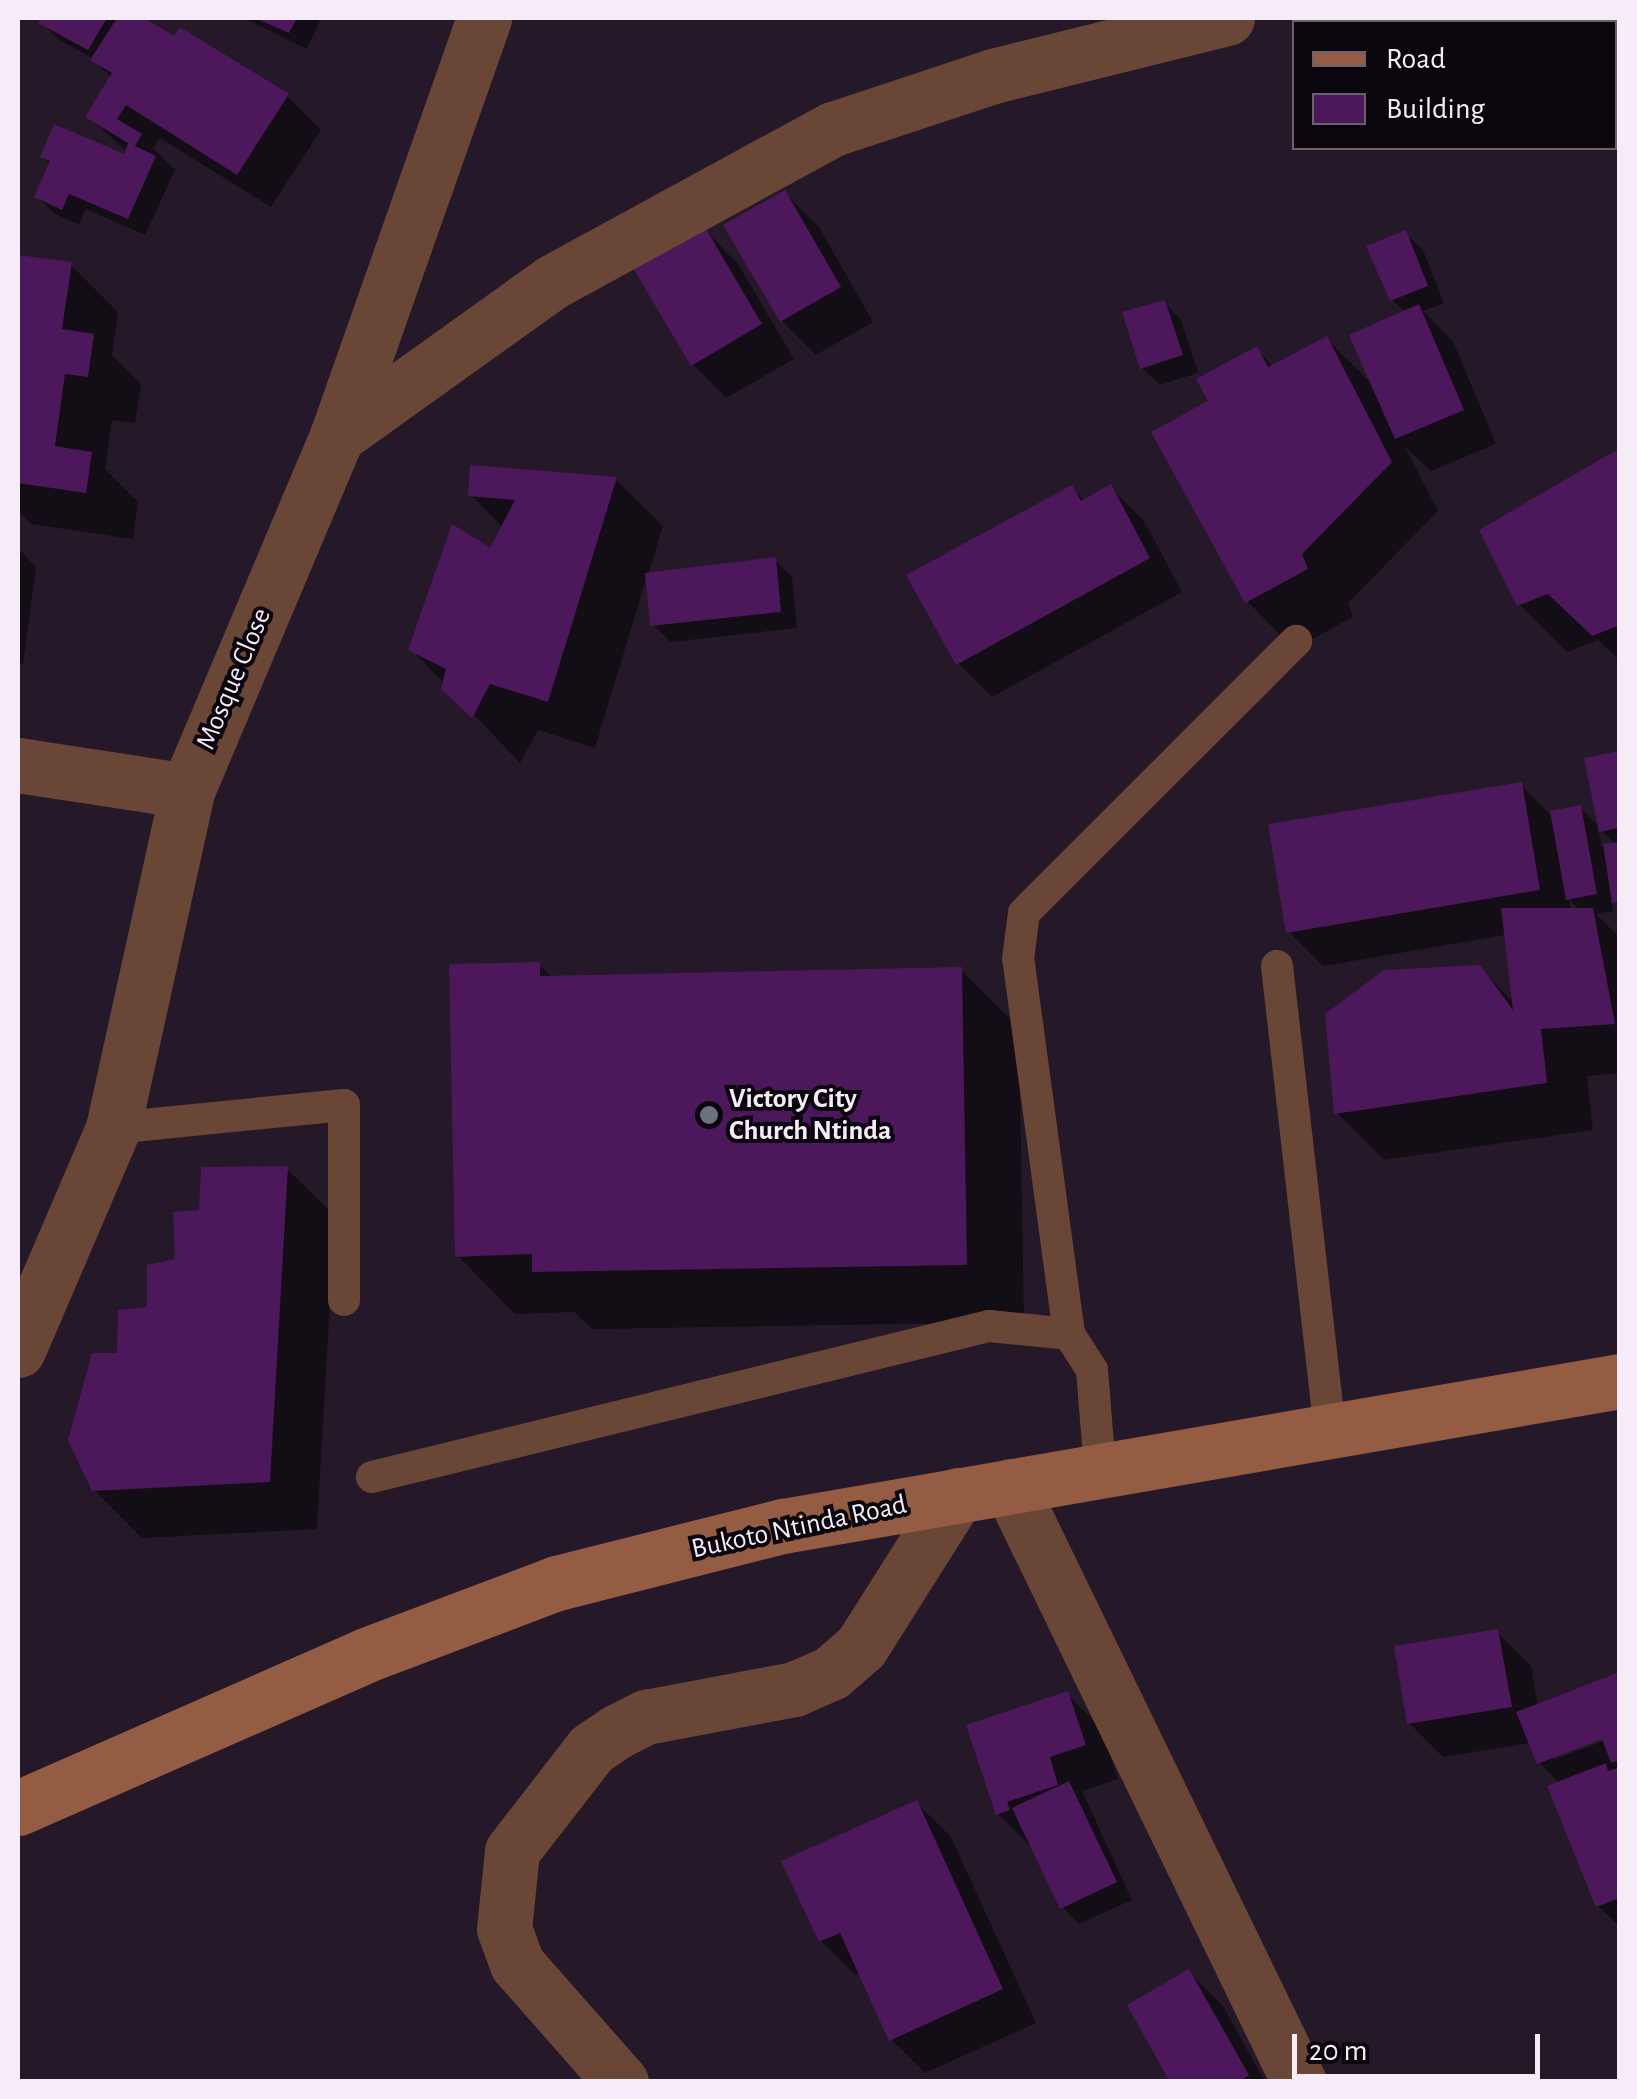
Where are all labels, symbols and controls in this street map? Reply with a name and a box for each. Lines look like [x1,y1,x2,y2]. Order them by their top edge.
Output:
legend [1292,20,1617,150]
text: Road [1386,44,1446,74]
text: Building [1386,94,1485,124]
street label: Mosque Close [189,603,279,755]
place label: Victory City Church Ntinda [729,1082,891,1148]
marker: Victory City Church Ntinda [698,1104,720,1126]
street label: Bukoto Ntinda Road [688,1488,910,1566]
scale bar [1297,2014,1544,2076]
text: 20 m [1309,2036,1367,2066]

